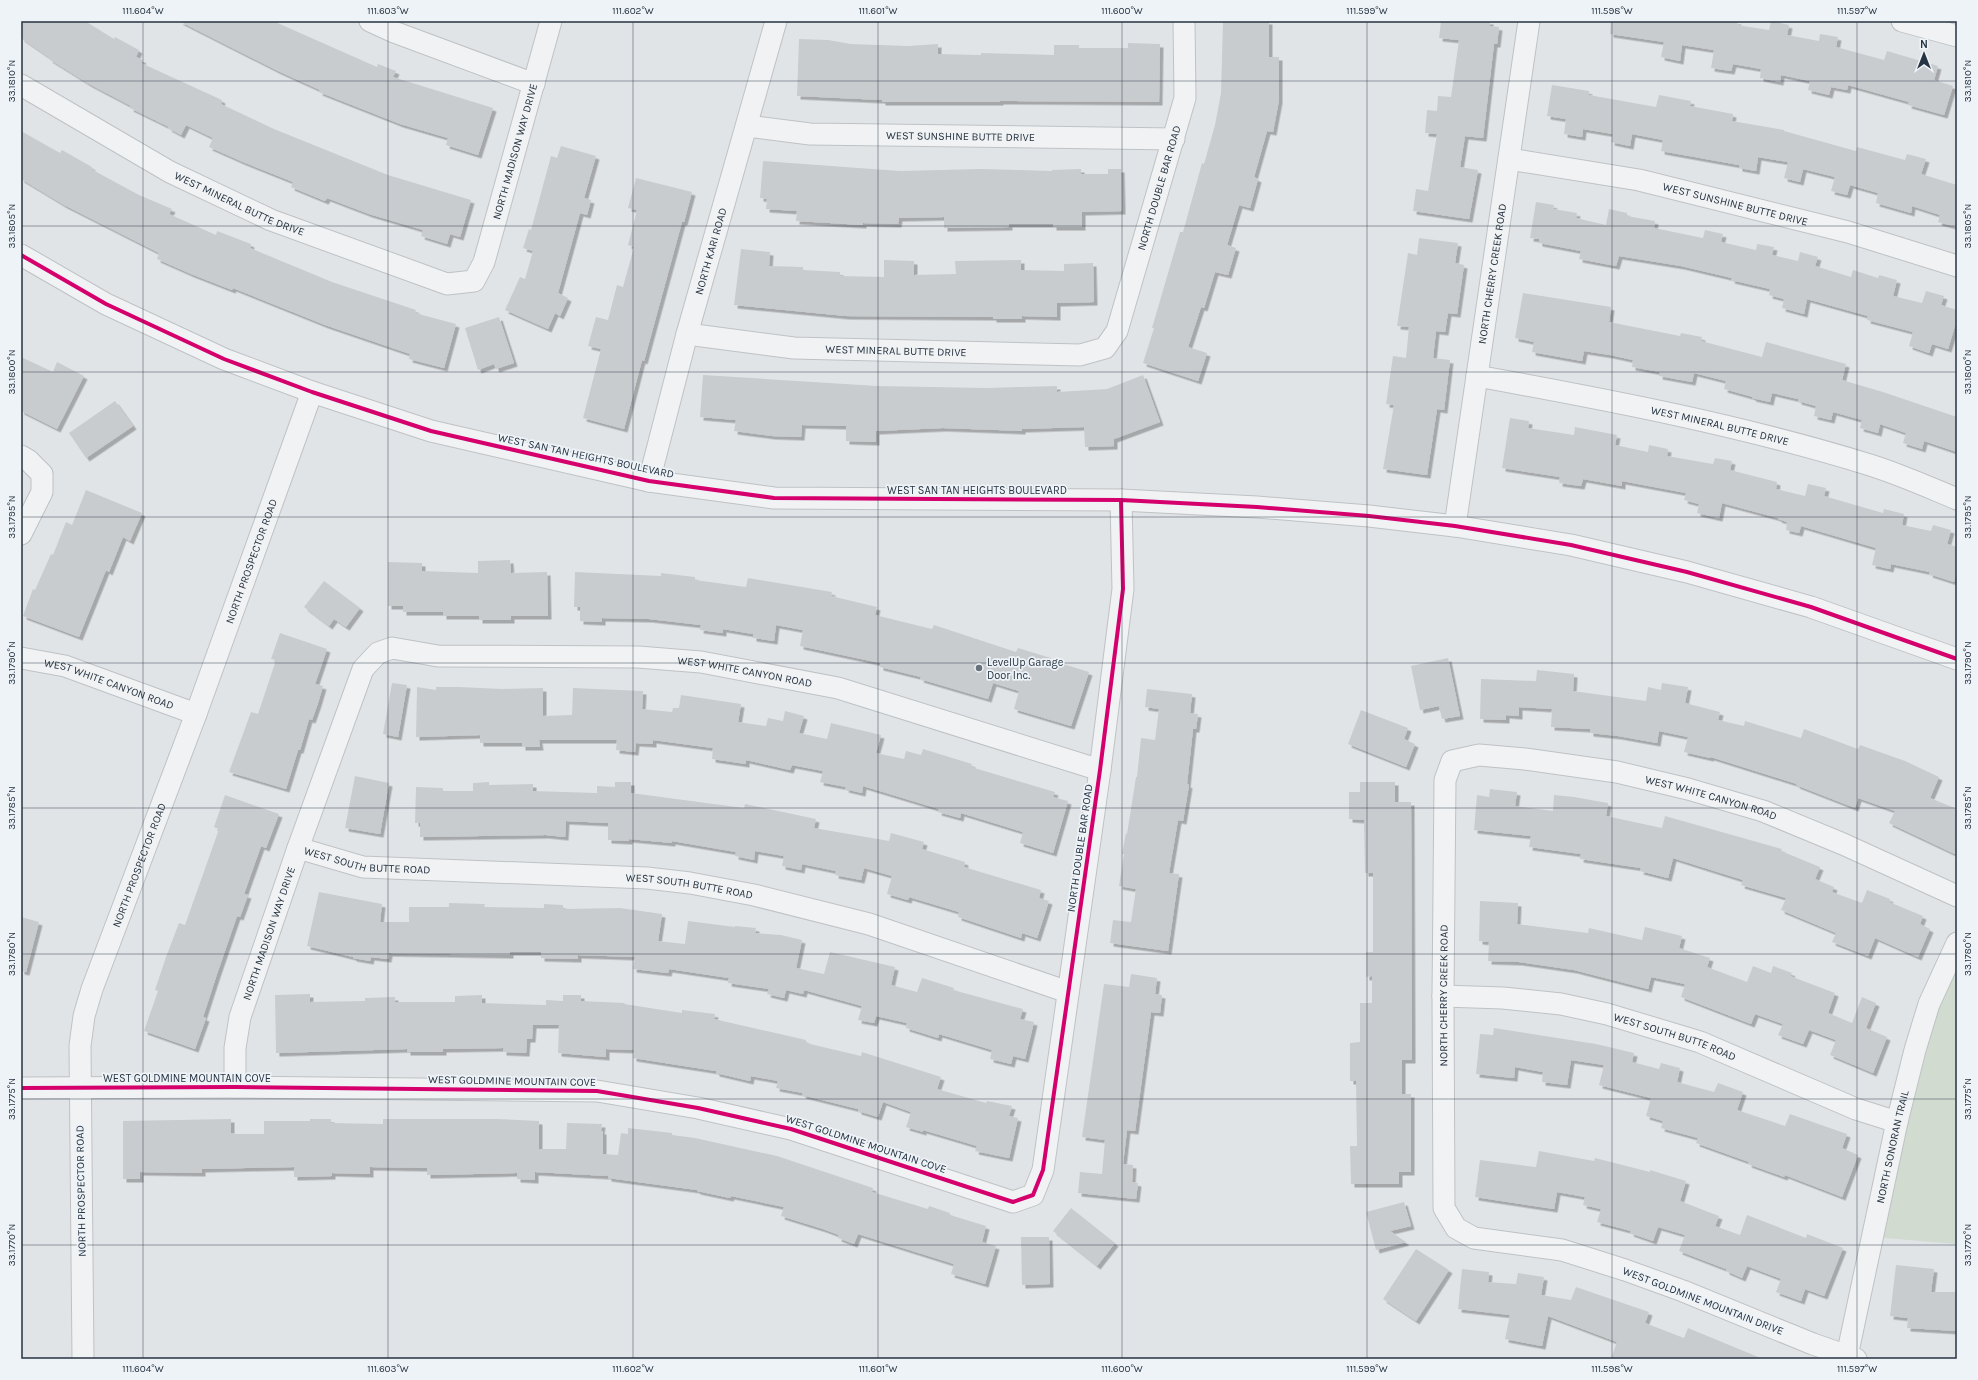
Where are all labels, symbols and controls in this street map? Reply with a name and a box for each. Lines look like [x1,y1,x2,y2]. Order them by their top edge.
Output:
text: 111.604°W [122,5,164,17]
text: 111.603°W [367,5,409,17]
text: 111.602°W [612,5,654,17]
text: 111.601°W [858,5,898,17]
text: 111.600°W [1101,5,1143,17]
text: 111.599°W [1346,5,1388,17]
text: 111.598°W [1591,5,1633,17]
text: 111.597°W [1837,5,1877,17]
north arrow [1904,34,1944,74]
text: N [1920,38,1928,51]
text: 33.1810°N [6,60,18,102]
text: 33.1810°N [1962,60,1974,102]
street label: NORTH MADISON WAY DRIVE [490,82,540,221]
street label: NORTH DOUBLE BAR ROAD [1134,124,1183,252]
street label: WEST SUNSHINE BUTTE DRIVE [886,129,1035,144]
street label: WEST MINERAL BUTTE DRIVE [173,169,306,238]
street label: WEST SUNSHINE BUTTE DRIVE [1661,180,1809,228]
street label: NORTH CHERRY CREEK ROAD [1475,203,1509,345]
text: 33.1805°N [6,204,18,248]
text: 33.1805°N [1962,204,1974,248]
street label: NORTH KARI ROAD [692,206,729,296]
street label: WEST MINERAL BUTTE DRIVE [825,342,967,359]
text: 33.1800°N [6,349,18,395]
text: 33.1800°N [1962,349,1974,395]
street label: WEST MINERAL BUTTE DRIVE [1650,403,1790,448]
street label: WEST SAN TAN HEIGHTS BOULEVARD [497,431,675,481]
street label: WEST SAN TAN HEIGHTS BOULEVARD [887,484,1067,497]
text: 33.1795°N [6,495,18,539]
text: 33.1795°N [1962,495,1974,539]
street label: NORTH PROSPECTOR ROAD [223,497,280,625]
text: 33.1790°N [6,641,18,685]
text: 33.1790°N [1962,641,1974,685]
street label: WEST WHITE CANYON ROAD [677,654,813,689]
street label: WEST WHITE CANYON ROAD [43,656,176,712]
place label: LevelUp Garage Door Inc. [987,656,1064,682]
marker: LevelUp Garage Door Inc. [974,663,984,673]
street label: WEST WHITE CANYON ROAD [1644,772,1779,823]
street label: NORTH DOUBLE BAR ROAD [1065,783,1095,913]
text: 33.1785°N [6,786,18,830]
text: 33.1785°N [1962,786,1974,830]
street label: NORTH PROSPECTOR ROAD [109,801,168,929]
street label: WEST SOUTH BUTTE ROAD [303,844,431,876]
street label: NORTH MADISON WAY DRIVE [240,865,298,1002]
street label: WEST SOUTH BUTTE ROAD [626,871,754,901]
street label: NORTH CHERRY CREEK ROAD [1436,924,1450,1066]
text: 33.1780°N [6,932,18,976]
text: 33.1780°N [1962,932,1974,976]
street label: WEST SOUTH BUTTE ROAD [1612,1010,1738,1063]
street label: WEST GOLDMINE MOUNTAIN COVE [103,1072,271,1085]
street label: WEST GOLDMINE MOUNTAIN COVE [428,1073,596,1089]
text: 33.1775°N [6,1078,18,1120]
text: 33.1775°N [1962,1078,1974,1120]
street label: NORTH SONORAN TRAIL [1873,1088,1911,1204]
street label: WEST GOLDMINE MOUNTAIN COVE [784,1112,948,1176]
street label: NORTH PROSPECTOR ROAD [73,1125,89,1257]
text: 33.1770°N [6,1224,18,1266]
text: 33.1770°N [1962,1224,1974,1266]
street label: WEST GOLDMINE MOUNTAIN DRIVE [1621,1264,1785,1338]
text: 111.604°W [122,1363,164,1375]
text: 111.603°W [367,1363,409,1375]
text: 111.602°W [612,1363,654,1375]
text: 111.601°W [858,1363,898,1375]
text: 111.600°W [1101,1363,1143,1375]
text: 111.599°W [1346,1363,1388,1375]
text: 111.598°W [1591,1363,1633,1375]
text: 111.597°W [1837,1363,1877,1375]

